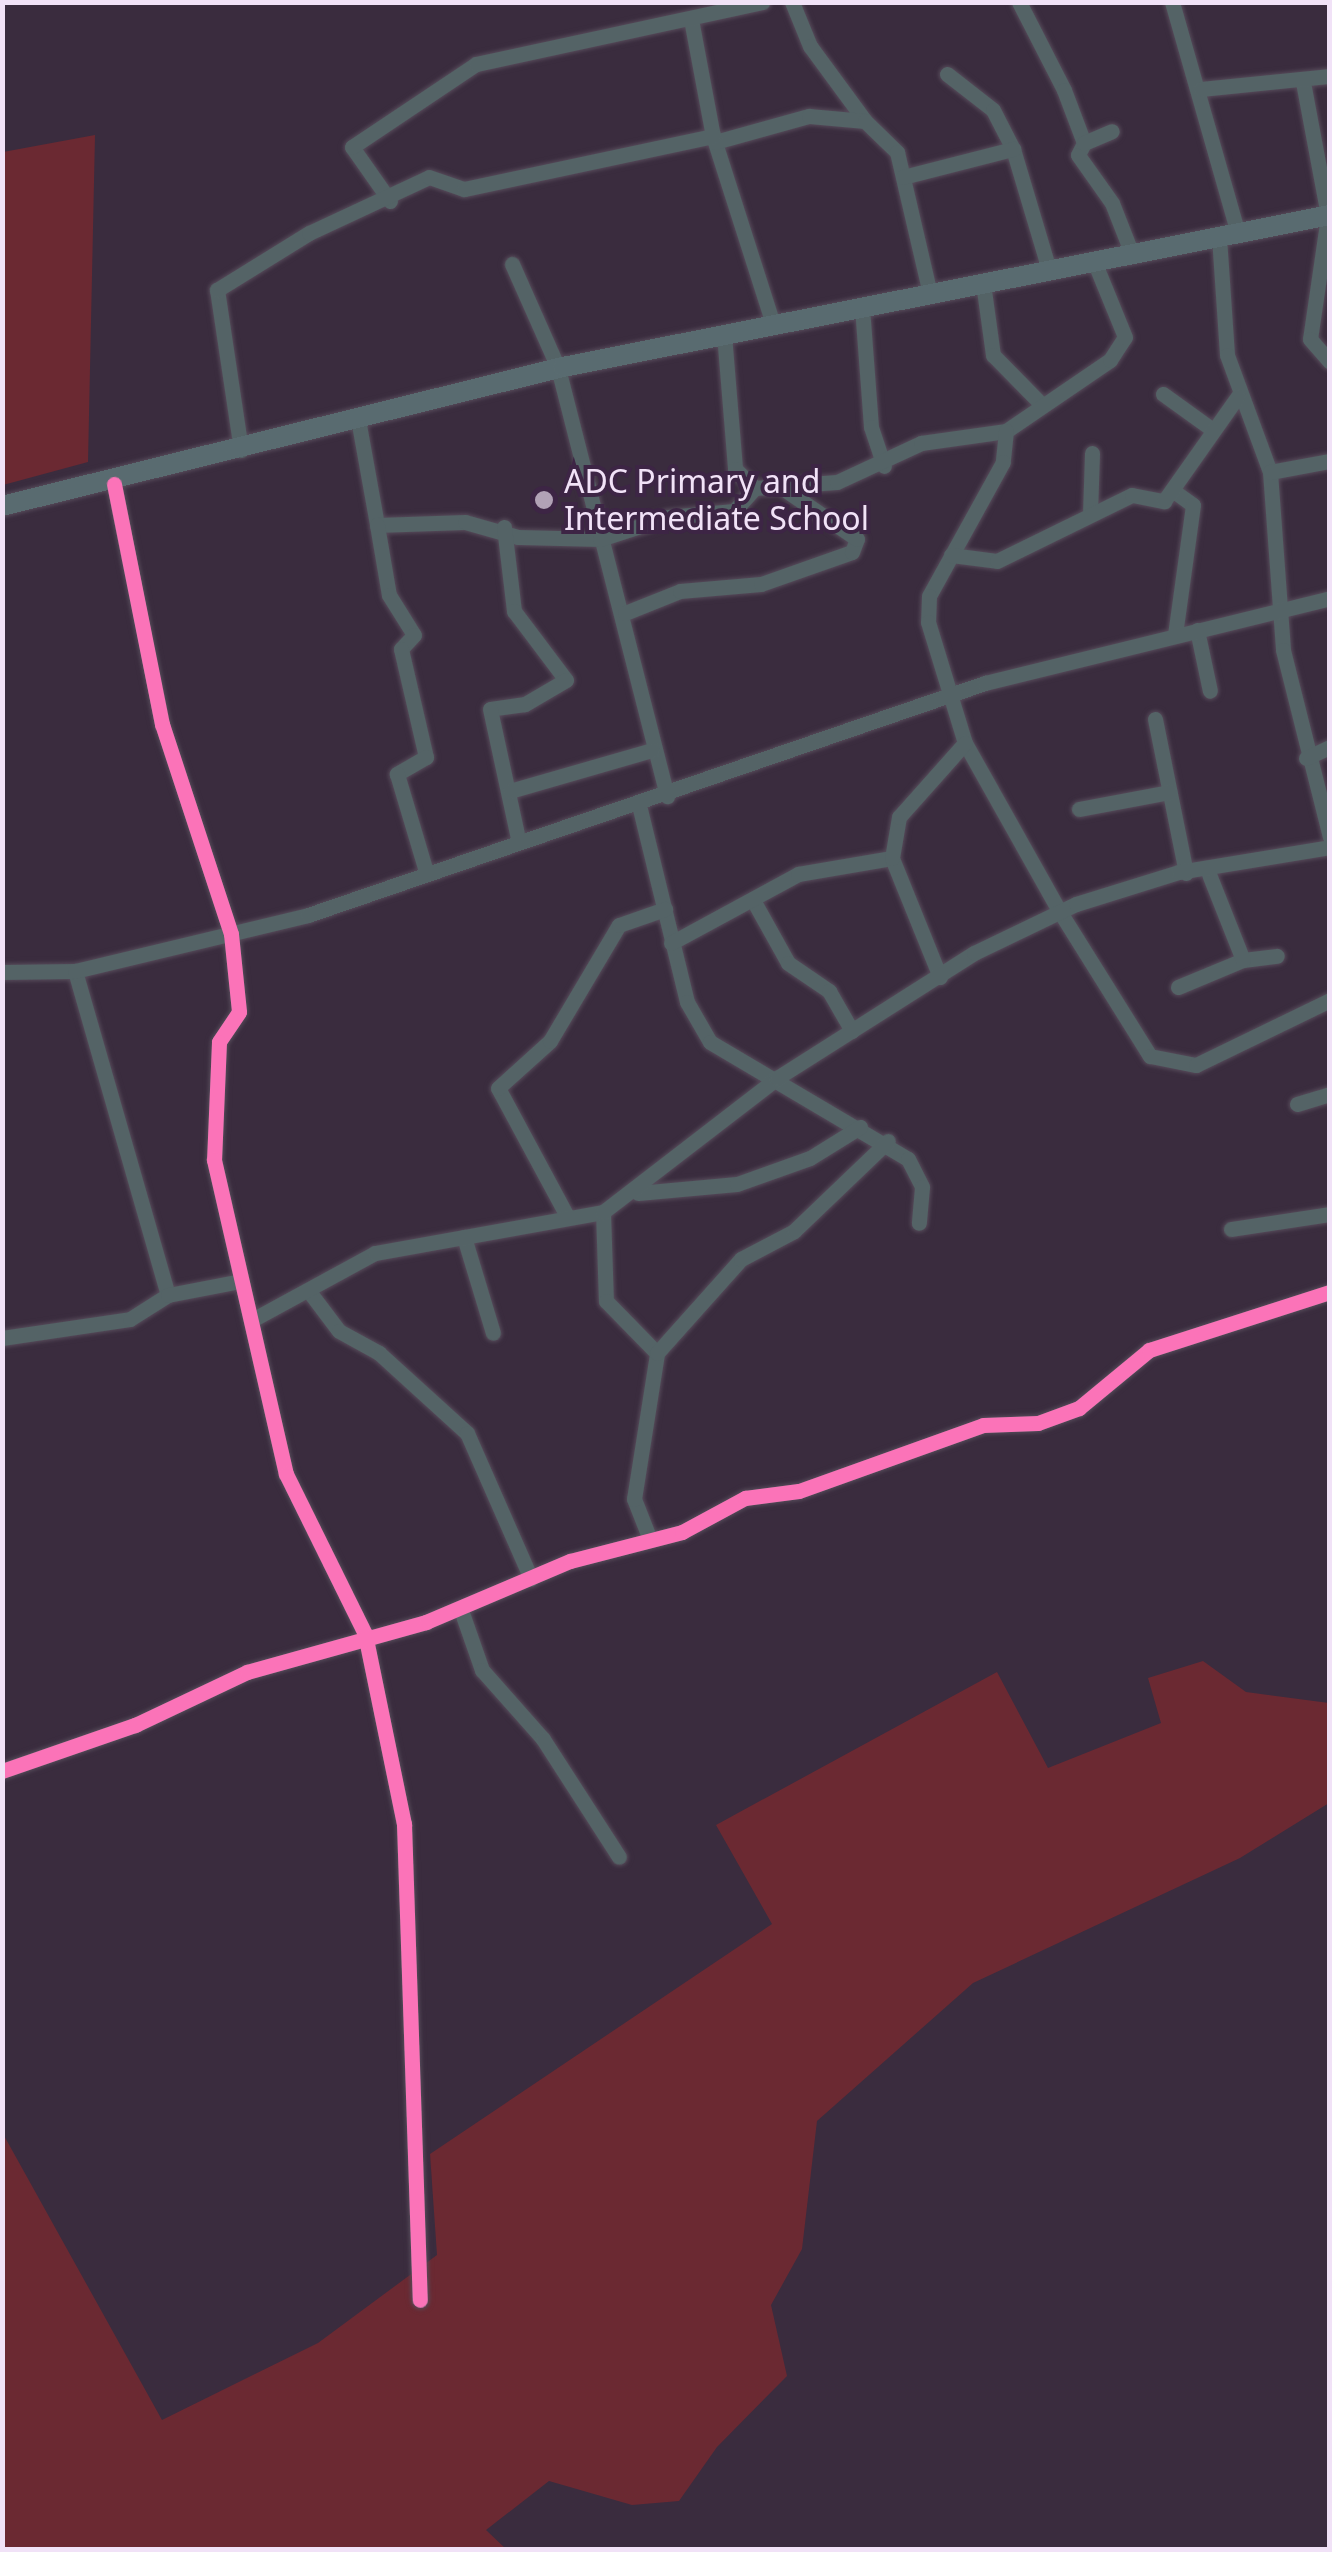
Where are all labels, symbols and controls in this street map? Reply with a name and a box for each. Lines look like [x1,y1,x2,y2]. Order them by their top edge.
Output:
place label: ADC Primary and Intermediate School [564,463,869,538]
marker: ADC Primary and Intermediate School [533,489,555,511]

